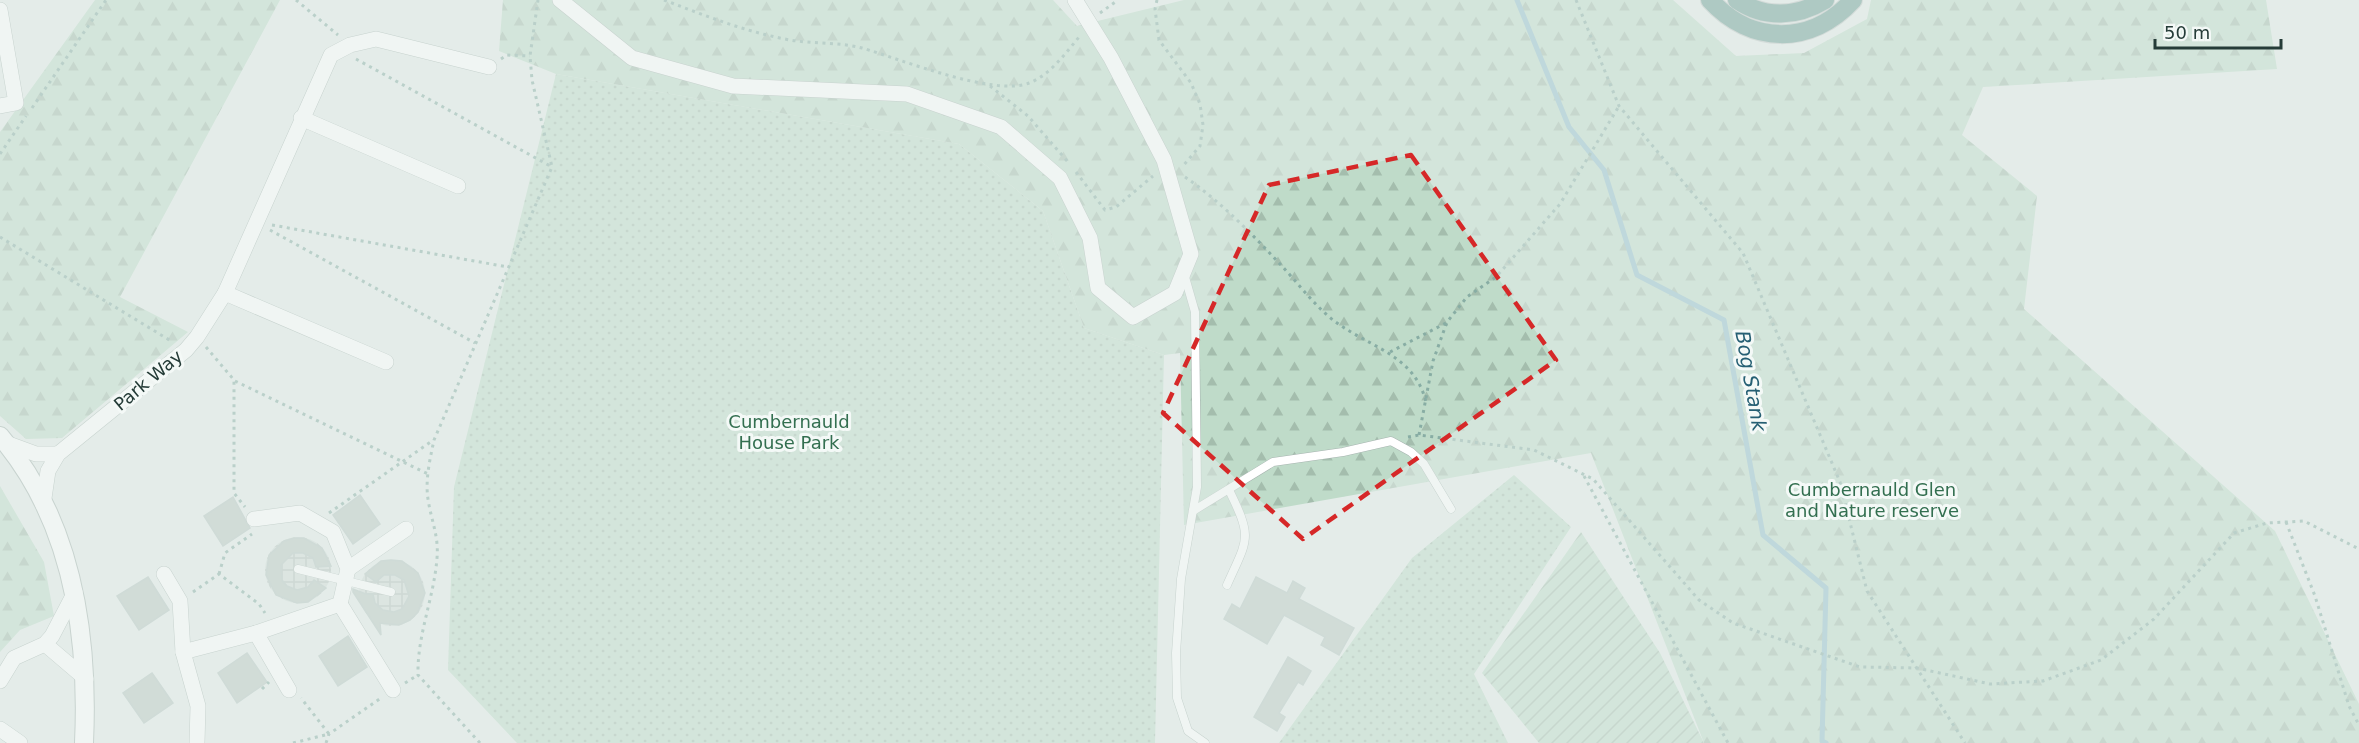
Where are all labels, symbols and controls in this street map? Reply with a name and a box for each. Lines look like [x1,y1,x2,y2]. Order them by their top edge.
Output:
scale bar [2155,12,2281,50]
text: 50 m [2164,22,2210,43]
water label: Bog Stank [1730,329,1772,435]
street label: Park Way [109,345,187,415]
park label: Cumbernauld House Park [728,411,850,453]
park label: Cumbernauld Glen and Nature reserve [1785,479,1959,521]

